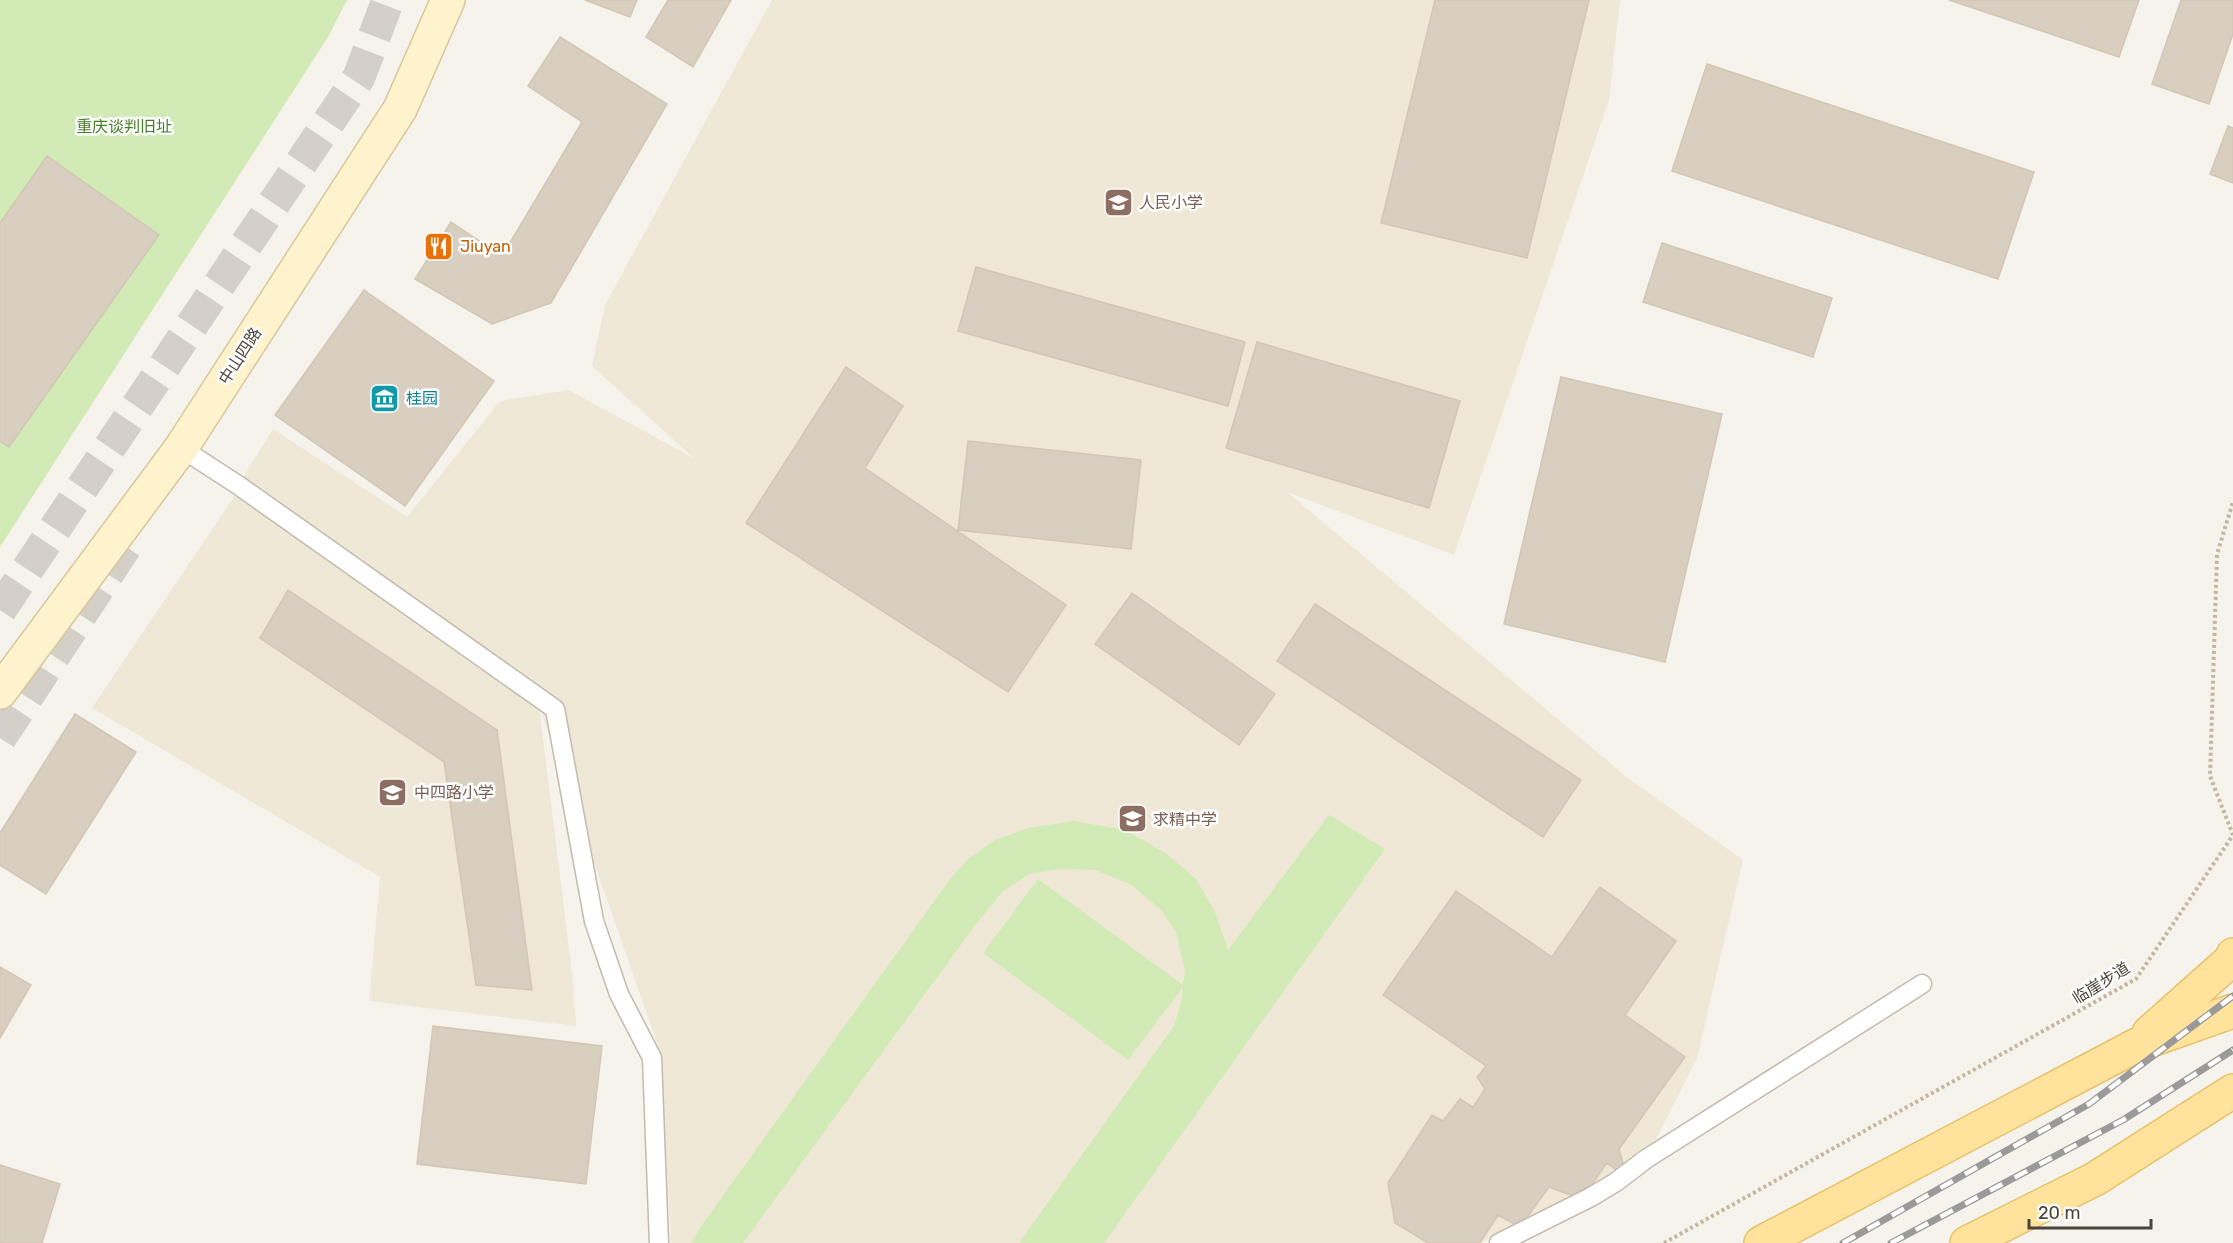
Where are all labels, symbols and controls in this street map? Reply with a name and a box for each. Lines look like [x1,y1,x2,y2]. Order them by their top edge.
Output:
park label: 重庆谈判旧址 [76,117,172,136]
school or university icon: 人民小学 [1102,186,1134,218]
place label: 人民小学 [1139,193,1203,212]
restaurant icon: Jiuyan [423,230,455,262]
place label: Jiuyan [460,237,511,256]
street label: 中山四路 [215,324,265,388]
museum icon: 桂园 [369,382,401,414]
place label: 桂园 [406,389,438,408]
school or university icon: 中四路小学 [377,776,409,808]
place label: 中四路小学 [414,783,494,802]
school or university icon: 求精中学 [1116,803,1148,835]
place label: 求精中学 [1153,810,1217,829]
street label: 临崖步道 [2069,958,2133,1008]
scale bar [2029,1192,2150,1230]
text: 20 m [2038,1202,2080,1224]

